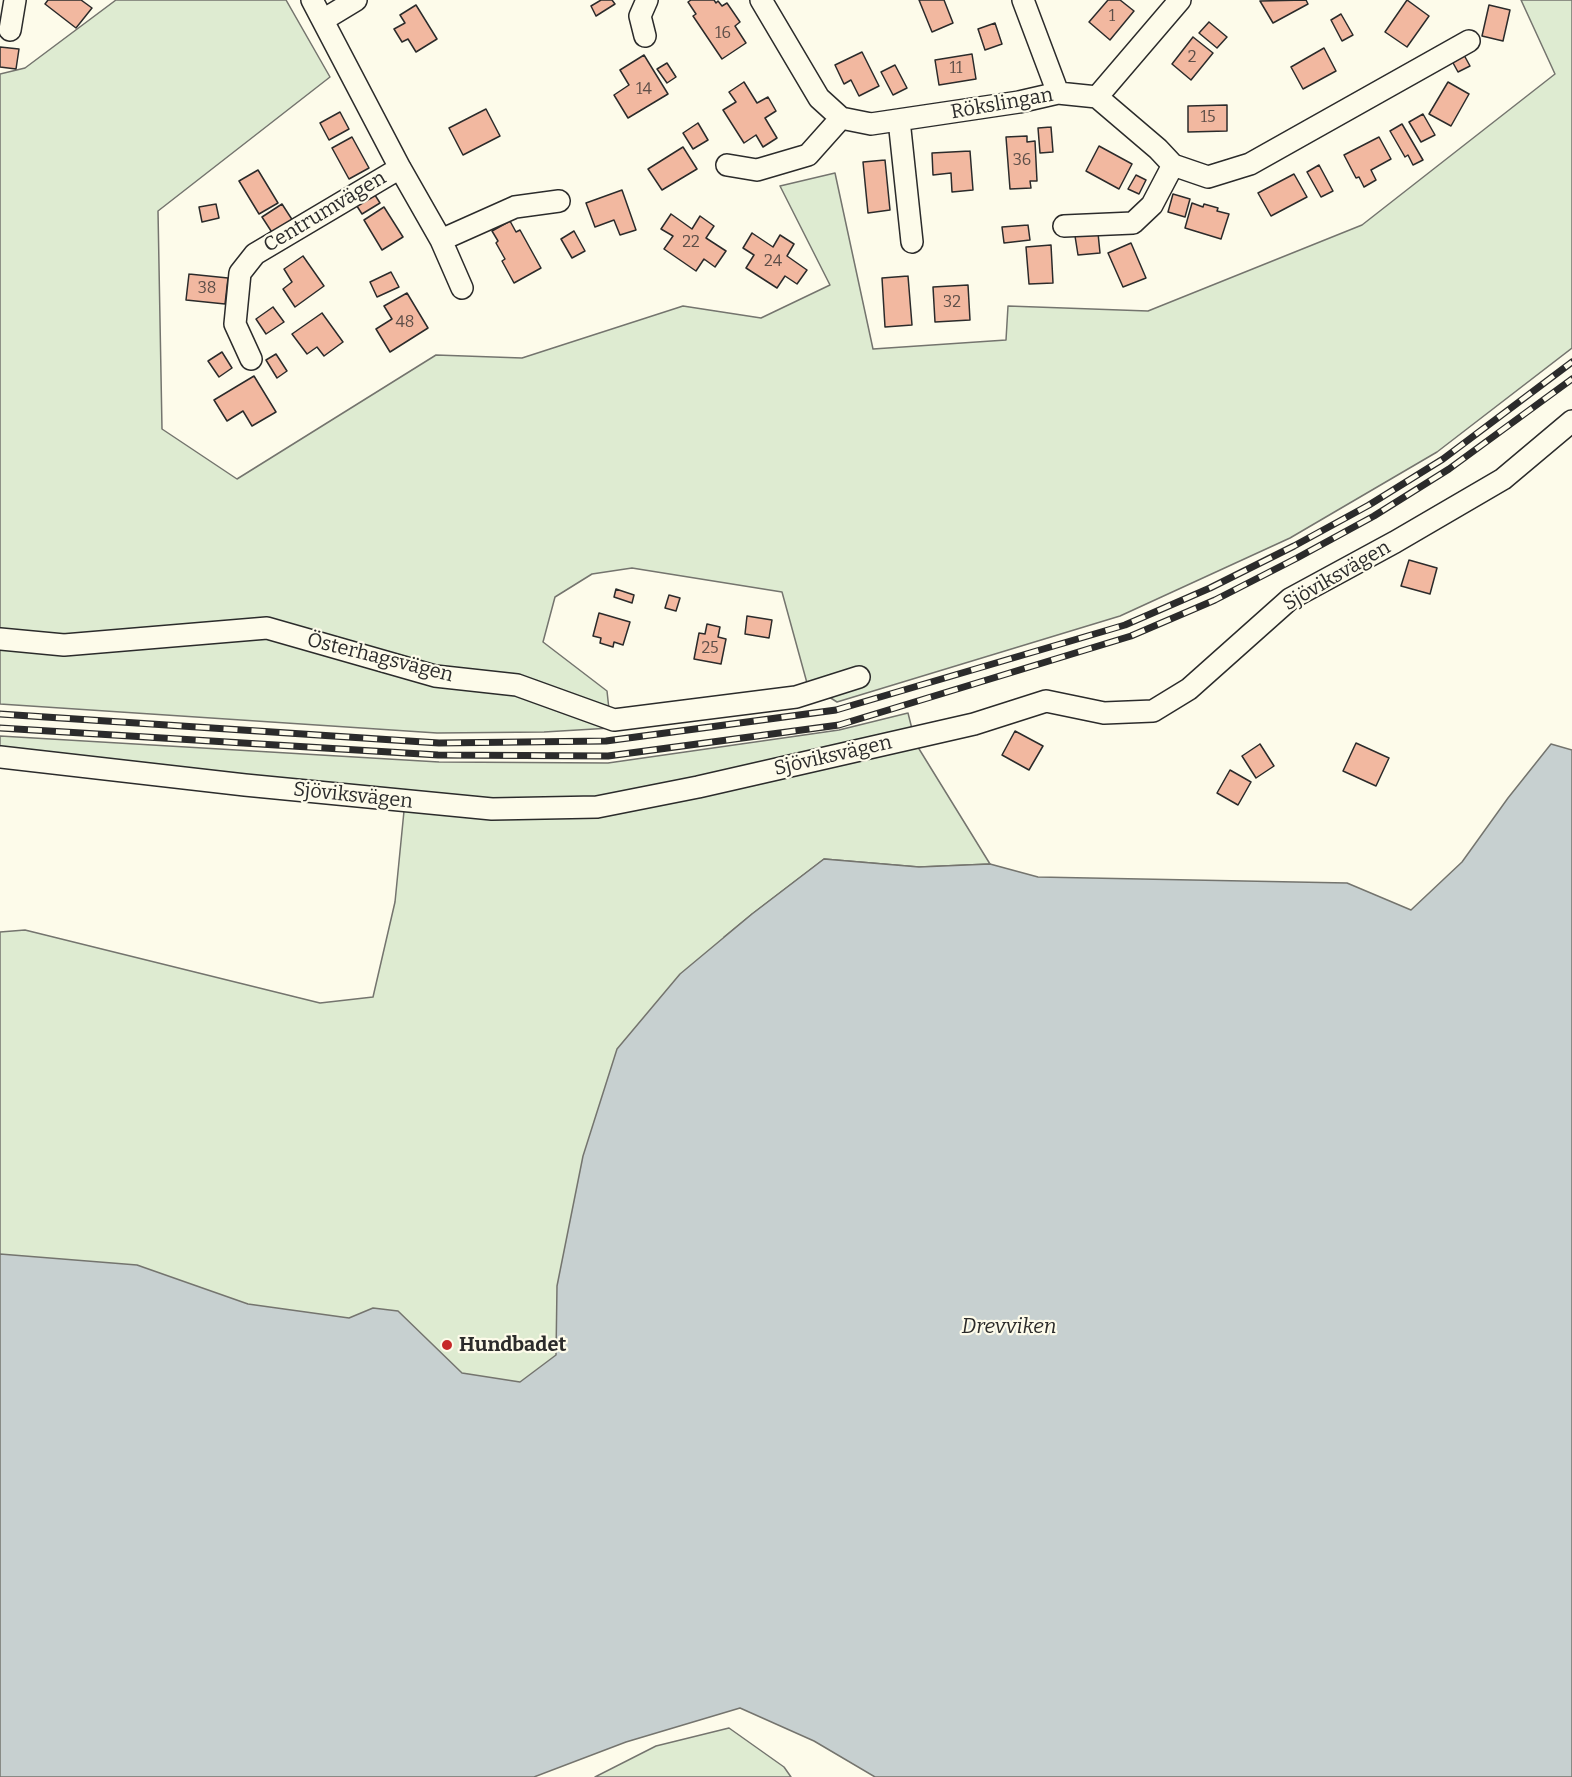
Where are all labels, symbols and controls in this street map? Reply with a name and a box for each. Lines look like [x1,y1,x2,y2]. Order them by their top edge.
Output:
house number: 1 [1109,7,1115,27]
house number: 16 [715,24,731,44]
house number: 2 [1188,48,1196,68]
house number: 11 [950,59,962,79]
house number: 14 [636,80,652,100]
street label: Rökslingan [949,83,1055,125]
house number: 15 [1200,108,1216,128]
house number: 36 [1013,151,1031,171]
street label: Centrumvägen [259,166,391,258]
house number: 22 [682,233,700,253]
house number: 24 [764,252,782,272]
house number: 38 [198,279,216,299]
house number: 32 [943,293,961,313]
house number: 48 [396,313,414,333]
street label: Sjöviksvägen [1279,536,1395,616]
street label: Österhagsvägen [304,628,456,688]
house number: 25 [701,639,719,659]
street label: Sjöviksvägen [772,731,894,781]
street label: Sjöviksvägen [292,778,414,814]
water label: Drevviken [962,1314,1056,1340]
place label: Hundbadet [459,1333,566,1357]
marker: Hundbadet [440,1338,454,1352]

